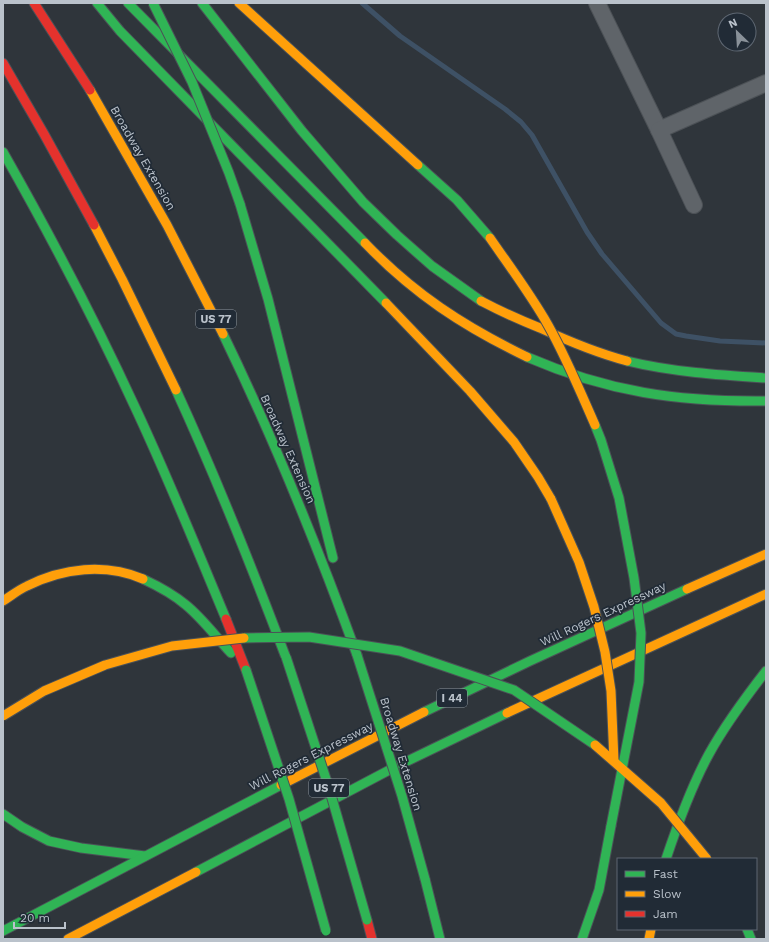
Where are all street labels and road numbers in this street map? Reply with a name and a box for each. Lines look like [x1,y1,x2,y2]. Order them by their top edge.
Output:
street label: Broadway Extension [107,103,179,213]
road number: US 77 [196,310,236,328]
street label: Broadway Extension [258,392,318,506]
street label: Will Rogers Expressway [538,578,669,649]
road number: I 44 [437,689,467,707]
street label: Broadway Extension [377,696,425,812]
street label: Will Rogers Expressway [247,718,376,793]
road number: US 77 [309,779,349,797]

